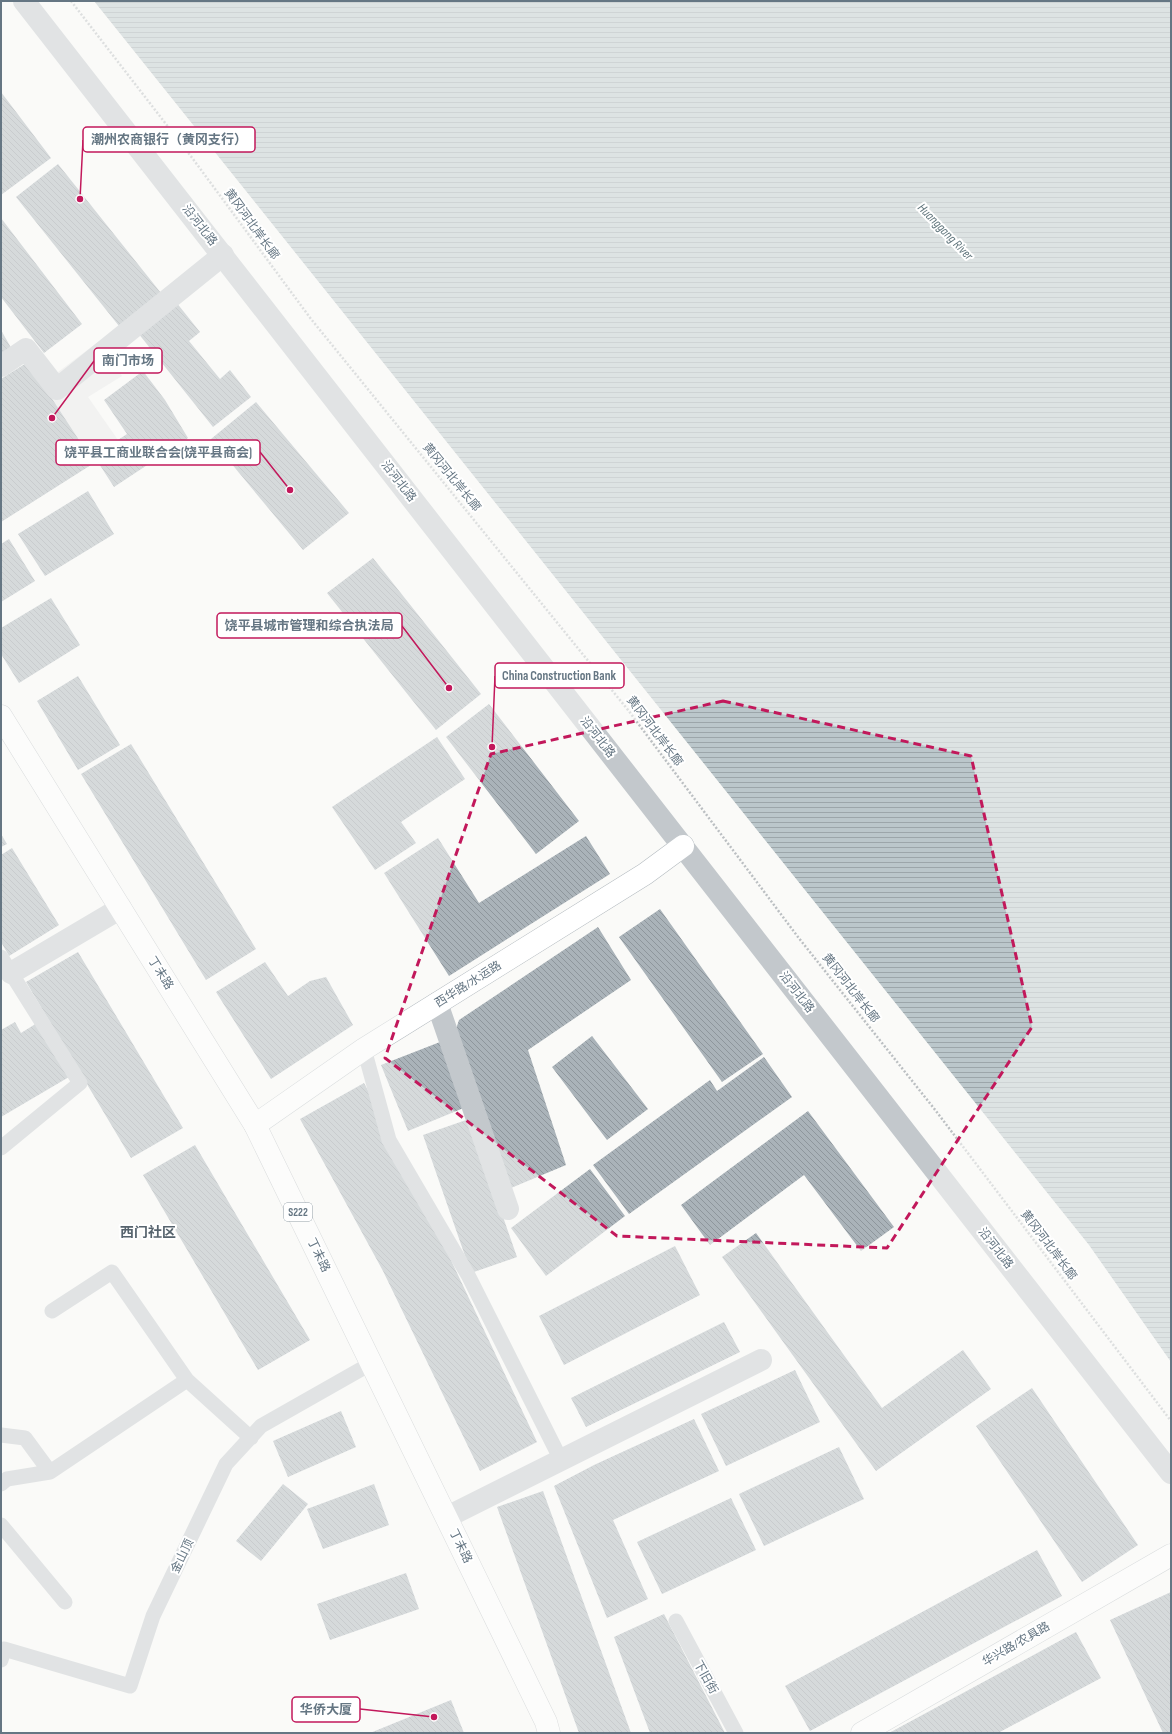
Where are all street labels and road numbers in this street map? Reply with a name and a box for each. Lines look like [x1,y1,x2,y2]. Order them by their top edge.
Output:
street label: 黄冈河北岸长廊 [221,186,282,263]
street label: 沿河北路 [179,202,220,249]
street label: 黄冈河北岸长廊 [419,440,484,515]
street label: 沿河北路 [378,458,419,505]
street label: 黄冈河北岸长廊 [623,693,686,769]
street label: 沿河北路 [577,714,618,761]
street label: 黄冈河北岸长廊 [819,951,882,1026]
street label: 丁未路 [145,954,176,993]
street label: 西华路/水运路 [432,958,504,1011]
street label: 沿河北路 [776,969,817,1016]
road number: S222 [284,1203,312,1221]
street label: 黄冈河北岸长廊 [1017,1207,1080,1283]
street label: 沿河北路 [975,1225,1016,1272]
street label: 丁未路 [304,1236,333,1275]
street label: 丁未路 [446,1527,475,1566]
street label: 金山顶 [168,1537,197,1576]
street label: 华兴路/农具路 [980,1619,1053,1670]
street label: 下旧街 [690,1658,721,1697]

